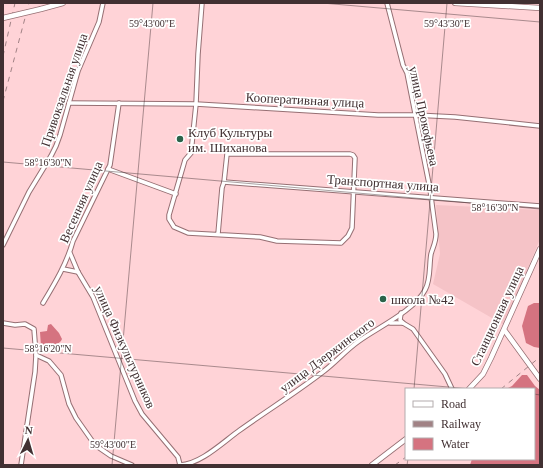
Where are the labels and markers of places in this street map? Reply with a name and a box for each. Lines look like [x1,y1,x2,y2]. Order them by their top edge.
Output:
place label: Клуб Культуры им. Шиханова [188,125,272,155]
marker: Клуб Культуры им. Шиханова [175,134,185,144]
place label: школа №42 [391,292,454,307]
marker: школа №42 [378,294,388,304]

